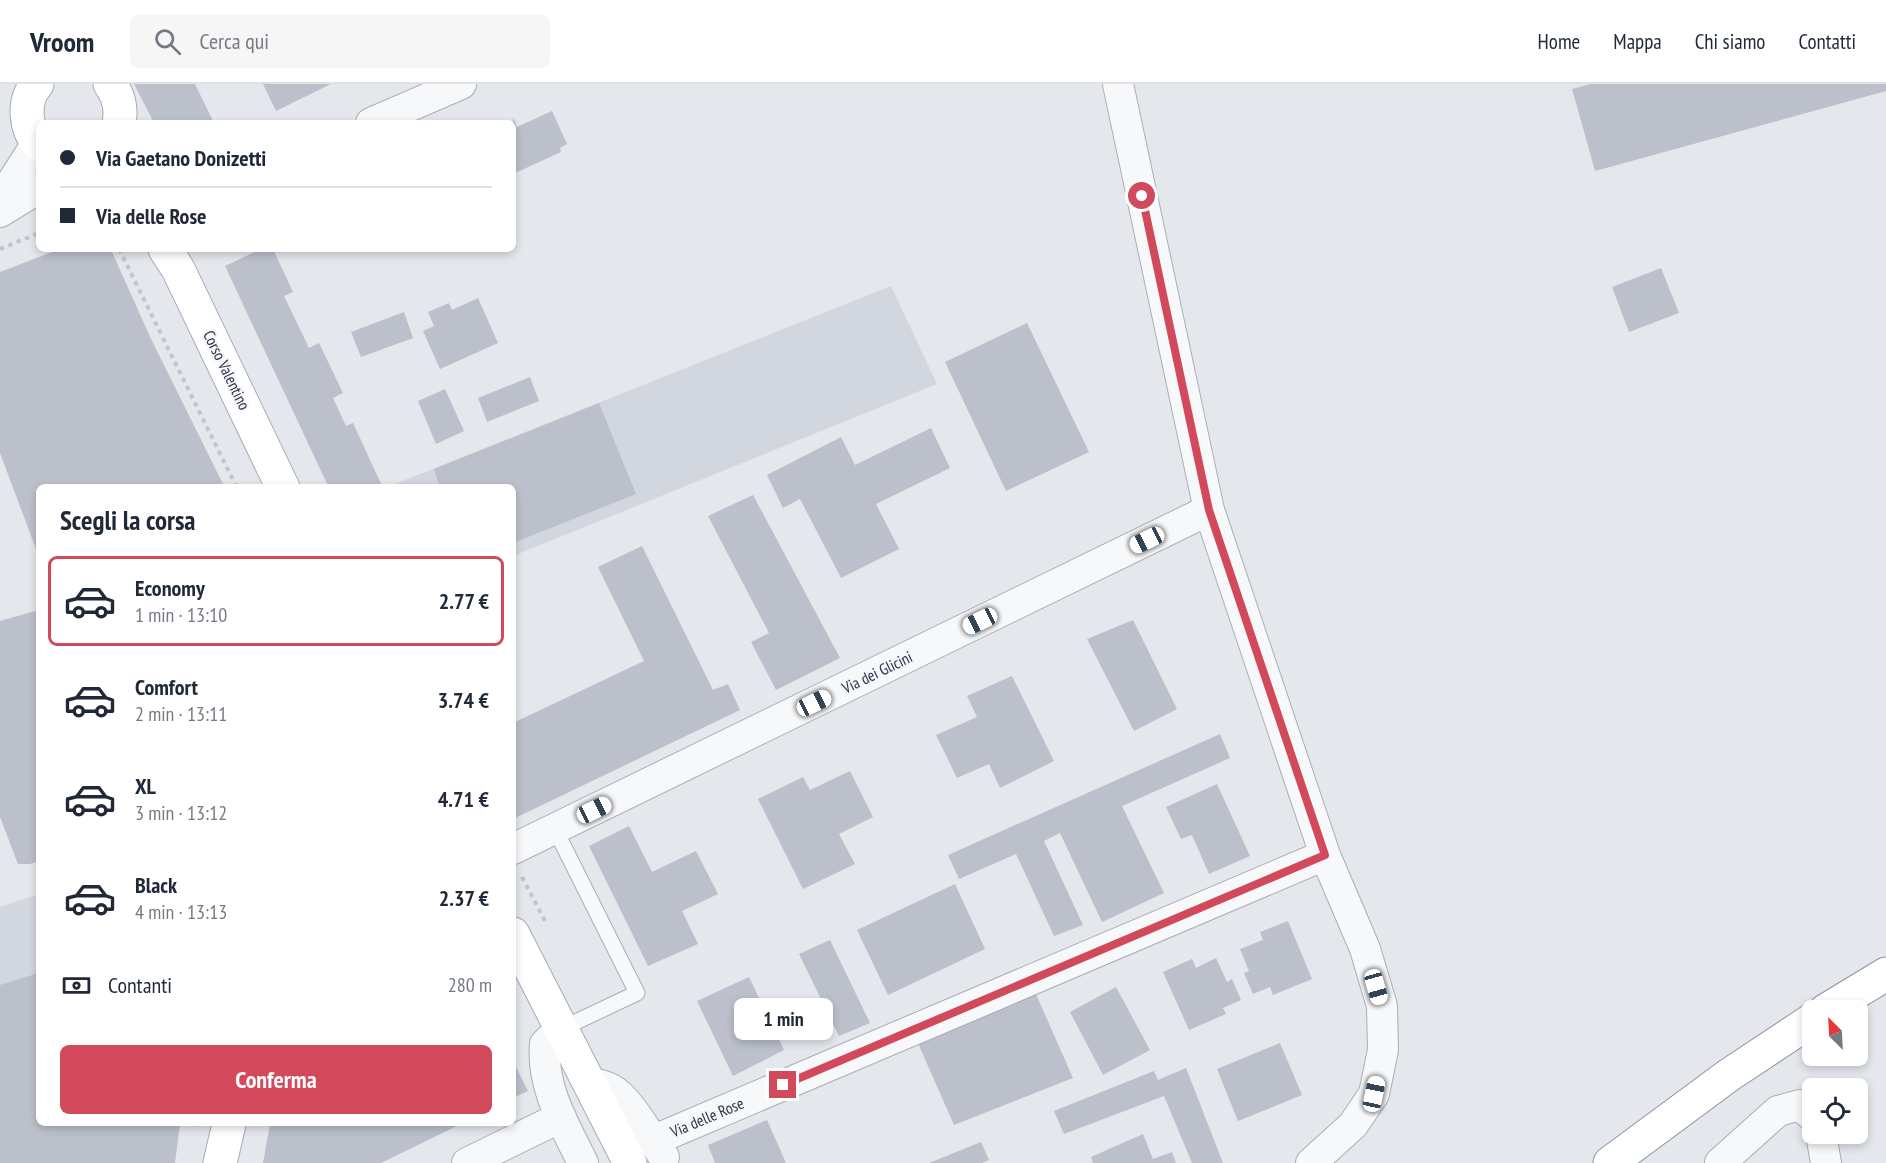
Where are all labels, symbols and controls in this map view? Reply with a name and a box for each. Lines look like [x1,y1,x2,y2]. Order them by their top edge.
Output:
search box [130,14,550,68]
text: Vroom [30,23,94,60]
icon: search [151,25,184,58]
text: Cerca qui [199,27,269,55]
text: Home [1538,28,1580,55]
text: Mappa [1613,28,1662,55]
text: Chi siamo [1695,28,1765,55]
text: Contatti [1798,28,1856,55]
text: Via Gaetano Donizetti [96,144,266,172]
route start [1128,182,1155,209]
text: Via delle Rose [96,202,207,230]
street label: Corso Valentino [199,327,255,413]
text: Scegli la corsa [60,503,196,537]
car [1127,524,1167,556]
icon: car [63,574,117,628]
text: Economy [135,574,205,602]
text: 2.77 € [439,587,489,615]
text: 1 min · 13:10 [135,602,227,628]
car [960,605,1000,637]
street label: Via dei Glicini [838,646,915,698]
icon: car [63,673,117,727]
text: Comfort [135,673,198,701]
text: 3.74 € [438,686,489,714]
car [794,687,834,719]
text: 2 min · 13:11 [135,701,227,727]
icon: car [63,772,117,826]
text: XL [135,772,156,800]
text: 4.71 € [438,785,489,813]
car [574,794,614,826]
text: 3 min · 13:12 [135,800,227,826]
icon: car [63,871,117,925]
text: Black [135,871,177,899]
text: 2.37 € [439,884,489,912]
text: 4 min · 13:13 [135,899,227,925]
car [1362,967,1390,1007]
icon: cash [60,969,93,1002]
text: Contanti [108,971,172,999]
text: 280 m [448,972,492,998]
callout: 1 min [734,998,832,1040]
north arrow [1802,1000,1868,1066]
map controls [1802,1000,1868,1144]
text: 1 min [763,1006,804,1032]
button: Conferma [60,1045,492,1114]
route end [769,1071,796,1098]
car [1361,1075,1387,1113]
button: locate [1802,1078,1868,1144]
street label: Via delle Rose [666,1093,747,1142]

